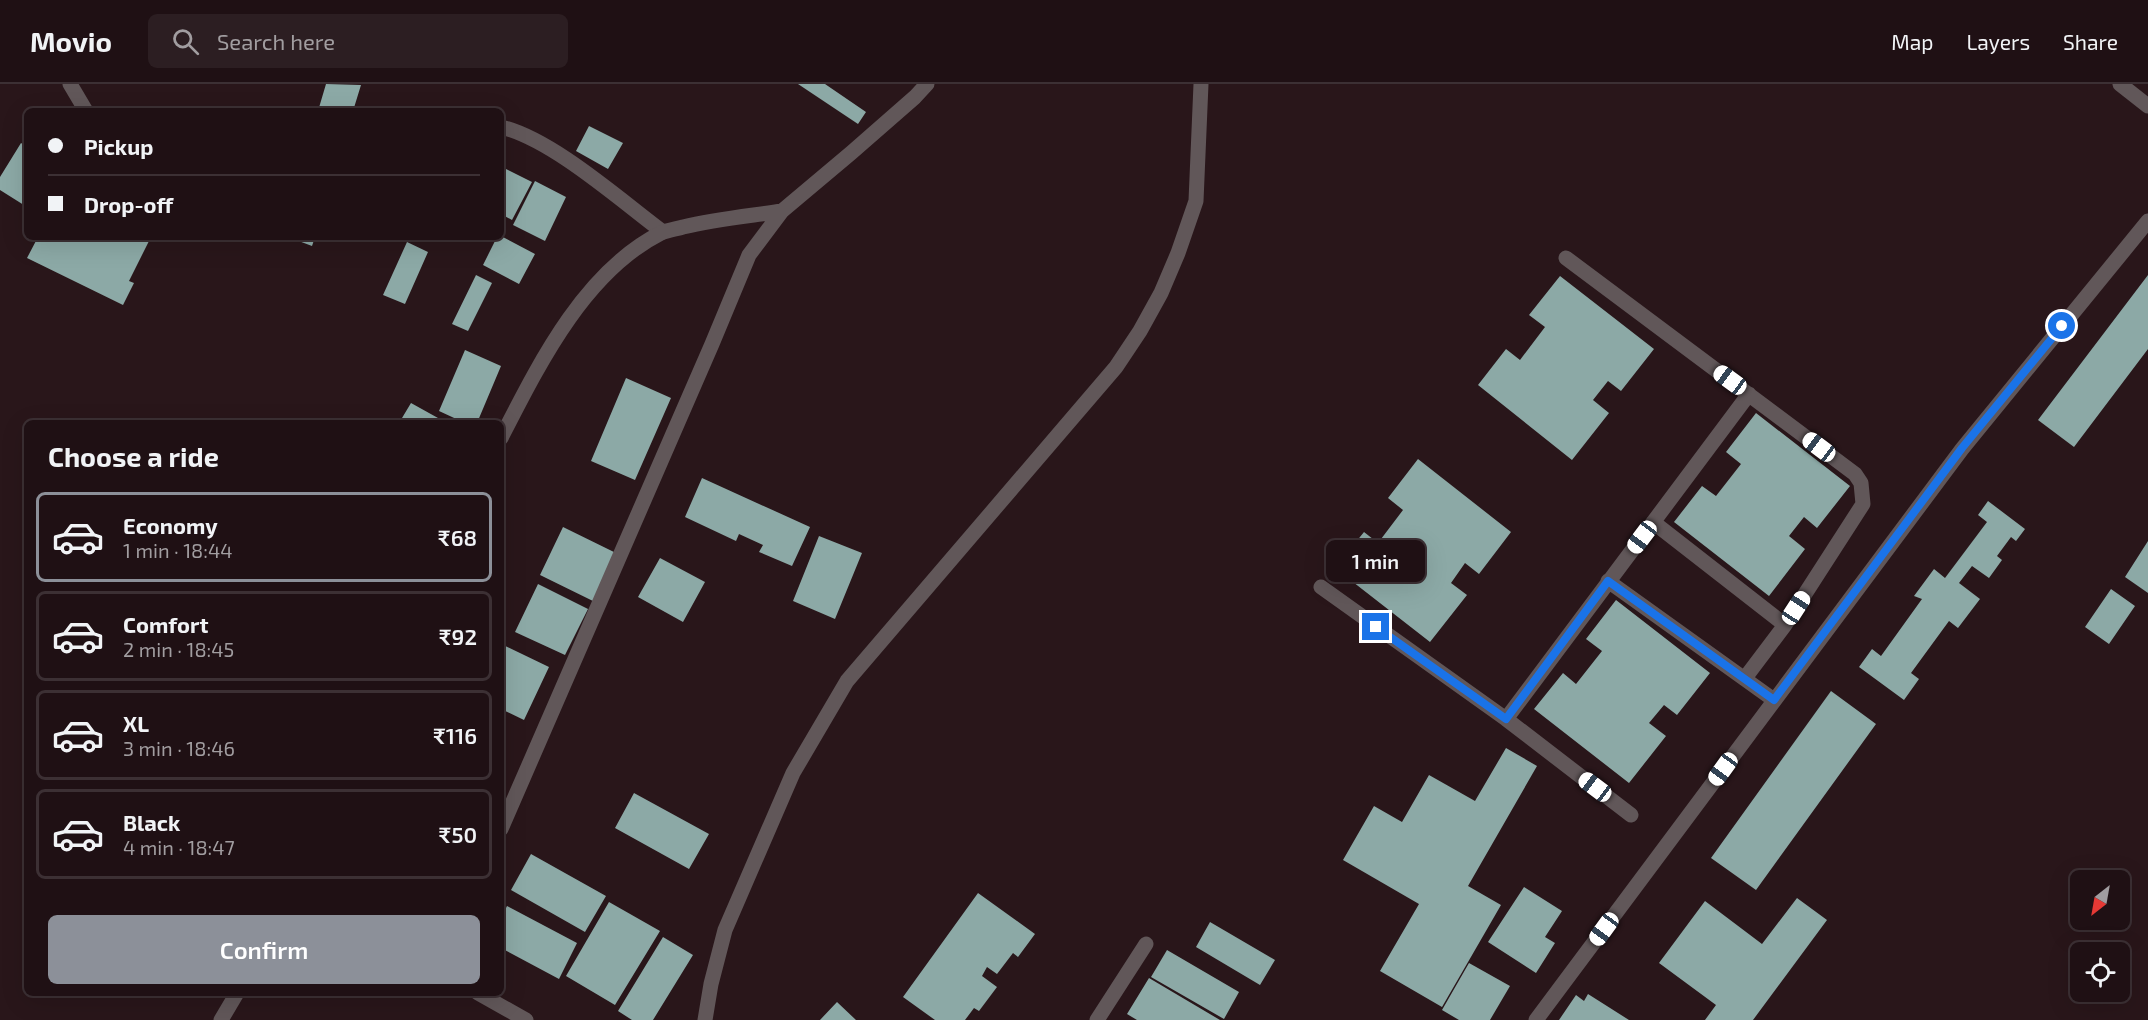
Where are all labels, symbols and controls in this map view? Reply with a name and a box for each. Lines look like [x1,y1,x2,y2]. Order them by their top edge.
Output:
search box [148,14,568,68]
text: Movio [30,24,112,58]
icon: search [169,25,202,58]
text: Search here [217,28,335,54]
text: Map [1891,29,1933,54]
text: Layers [1966,29,2030,54]
text: Share [2063,29,2118,54]
text: Pickup [84,133,153,159]
text: Drop-off [84,191,173,217]
route start [2048,312,2075,339]
car [1710,362,1750,398]
car [1799,429,1839,465]
text: Choose a ride [48,440,219,472]
icon: car [51,510,105,564]
text: Economy [123,512,218,538]
car [1624,517,1660,557]
text: ₹68 [438,524,477,550]
text: 1 min · 18:44 [123,538,233,562]
callout: 1 min [1326,540,1426,582]
text: 1 min [1352,549,1399,573]
car [1779,588,1813,628]
icon: car [51,609,105,663]
text: Comfort [123,611,208,637]
route end [1362,613,1389,640]
text: ₹92 [439,623,477,649]
text: 2 min · 18:45 [123,637,234,661]
icon: car [51,708,105,762]
text: XL [123,710,149,736]
text: ₹116 [433,722,477,748]
text: 3 min · 18:46 [123,736,235,760]
car [1705,749,1741,789]
car [1575,769,1615,805]
icon: car [51,807,105,861]
text: Black [123,809,180,835]
text: ₹50 [439,821,477,847]
text: 4 min · 18:47 [123,835,235,859]
north arrow [2070,870,2130,930]
map controls [2070,870,2130,1002]
car [1586,909,1622,949]
button: Confirm [48,915,480,984]
button: locate [2070,942,2130,1002]

